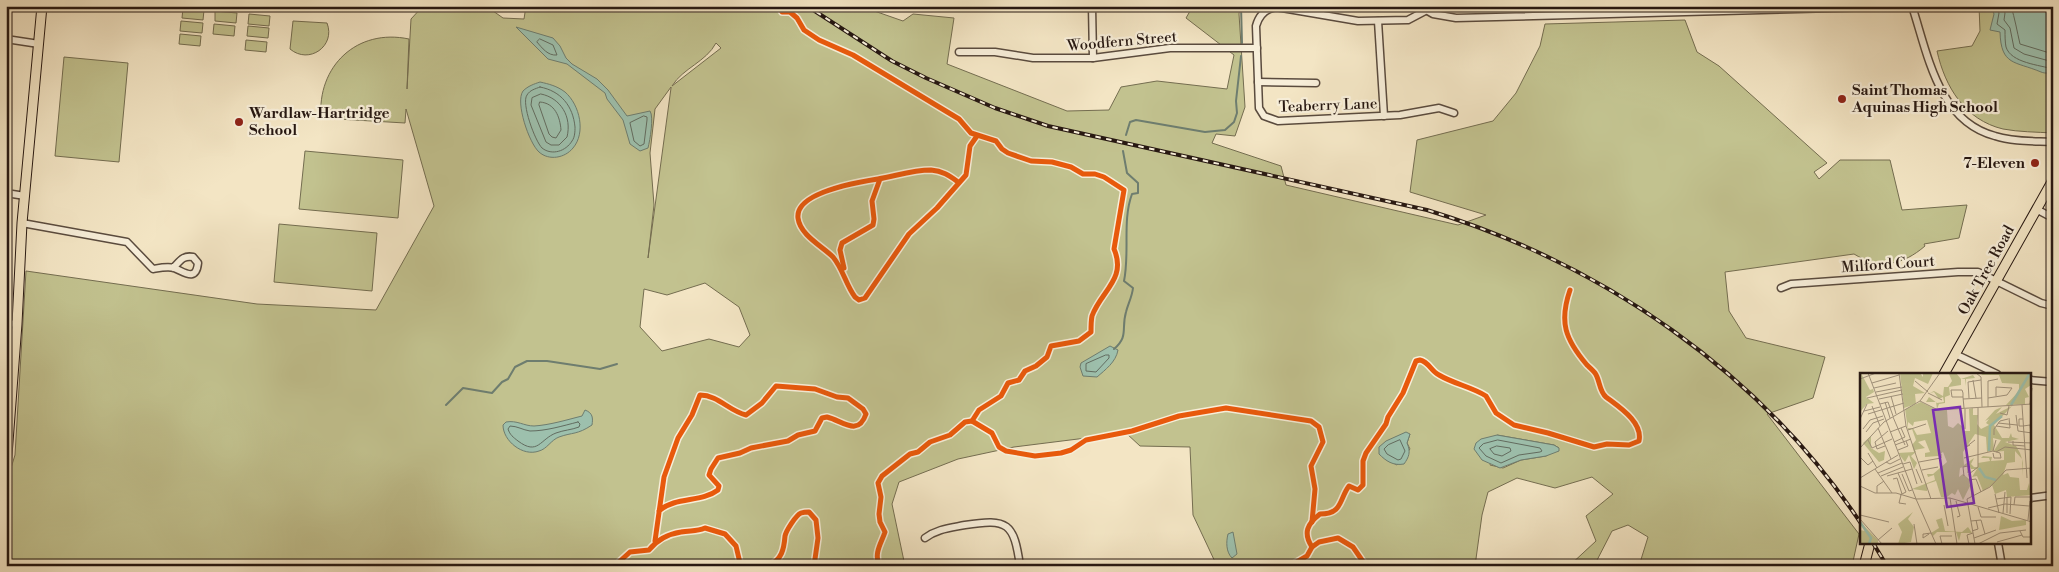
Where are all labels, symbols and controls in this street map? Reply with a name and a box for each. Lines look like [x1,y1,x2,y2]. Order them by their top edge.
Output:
street label: Woodfern Street [1065,27,1178,56]
place label: Saint Thomas Aquinas High School [1851,81,1998,117]
marker: Saint Thomas Aquinas High School [1836,93,1848,105]
street label: Teaberry Lane [1278,94,1378,117]
place label: Wardlaw-Hartridge School [248,104,390,140]
marker: Wardlaw-Hartridge School [233,116,245,128]
place label: 7-Eleven [1963,154,2026,173]
marker: 7-Eleven [2029,157,2041,169]
street label: Oak Tree Road [1954,222,2019,318]
street label: Milford Court [1841,252,1936,277]
inset map [1860,373,2032,544]

